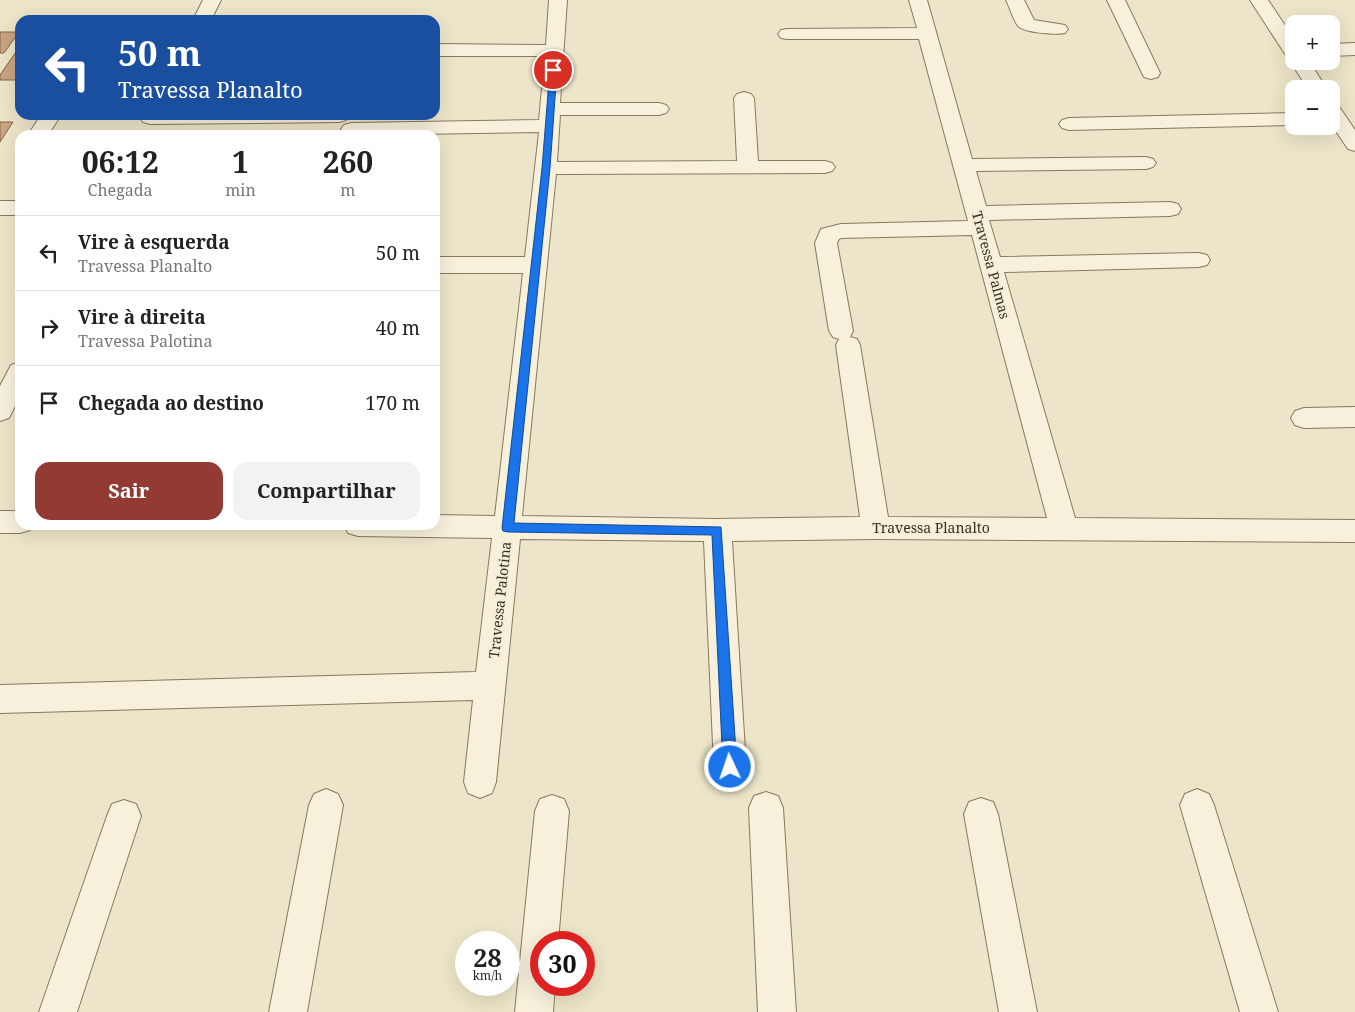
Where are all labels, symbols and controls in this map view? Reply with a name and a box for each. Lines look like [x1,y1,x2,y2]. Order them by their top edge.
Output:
map controls [1285,15,1340,135]
button: + [1285,15,1340,70]
text: 50 m [118,29,201,76]
icon: left [35,35,100,100]
pin [532,49,574,91]
icon: arrive [539,56,567,84]
text: Travessa Planalto [118,74,303,104]
button: − [1285,80,1340,135]
text: 06:12 [82,141,159,182]
text: 1 [232,141,249,182]
text: 260 [322,141,373,182]
text: Chegada [88,179,153,201]
text: min [225,179,256,201]
text: m [340,179,355,201]
street label: Travessa Palmas [968,209,1015,321]
text: Vire à esquerda [78,229,230,255]
icon: left [35,239,63,267]
text: 50 m [376,240,420,266]
text: Travessa Planalto [78,255,212,277]
text: Vire à direita [78,304,206,330]
icon: right [35,314,63,342]
text: 40 m [376,315,420,341]
text: Travessa Palotina [78,330,212,352]
icon: arrive [35,389,63,417]
text: Chegada ao destino [78,390,264,416]
text: 170 m [365,390,420,416]
button: Sair [35,462,223,520]
button: Compartilhar [233,462,420,520]
street label: Travessa Planalto [872,518,990,537]
street label: Travessa Palotina [484,540,515,659]
position arrow [703,740,755,792]
speed limit sign: 30 [530,931,595,996]
text: 28 [473,940,502,974]
text: km/h [473,967,502,984]

